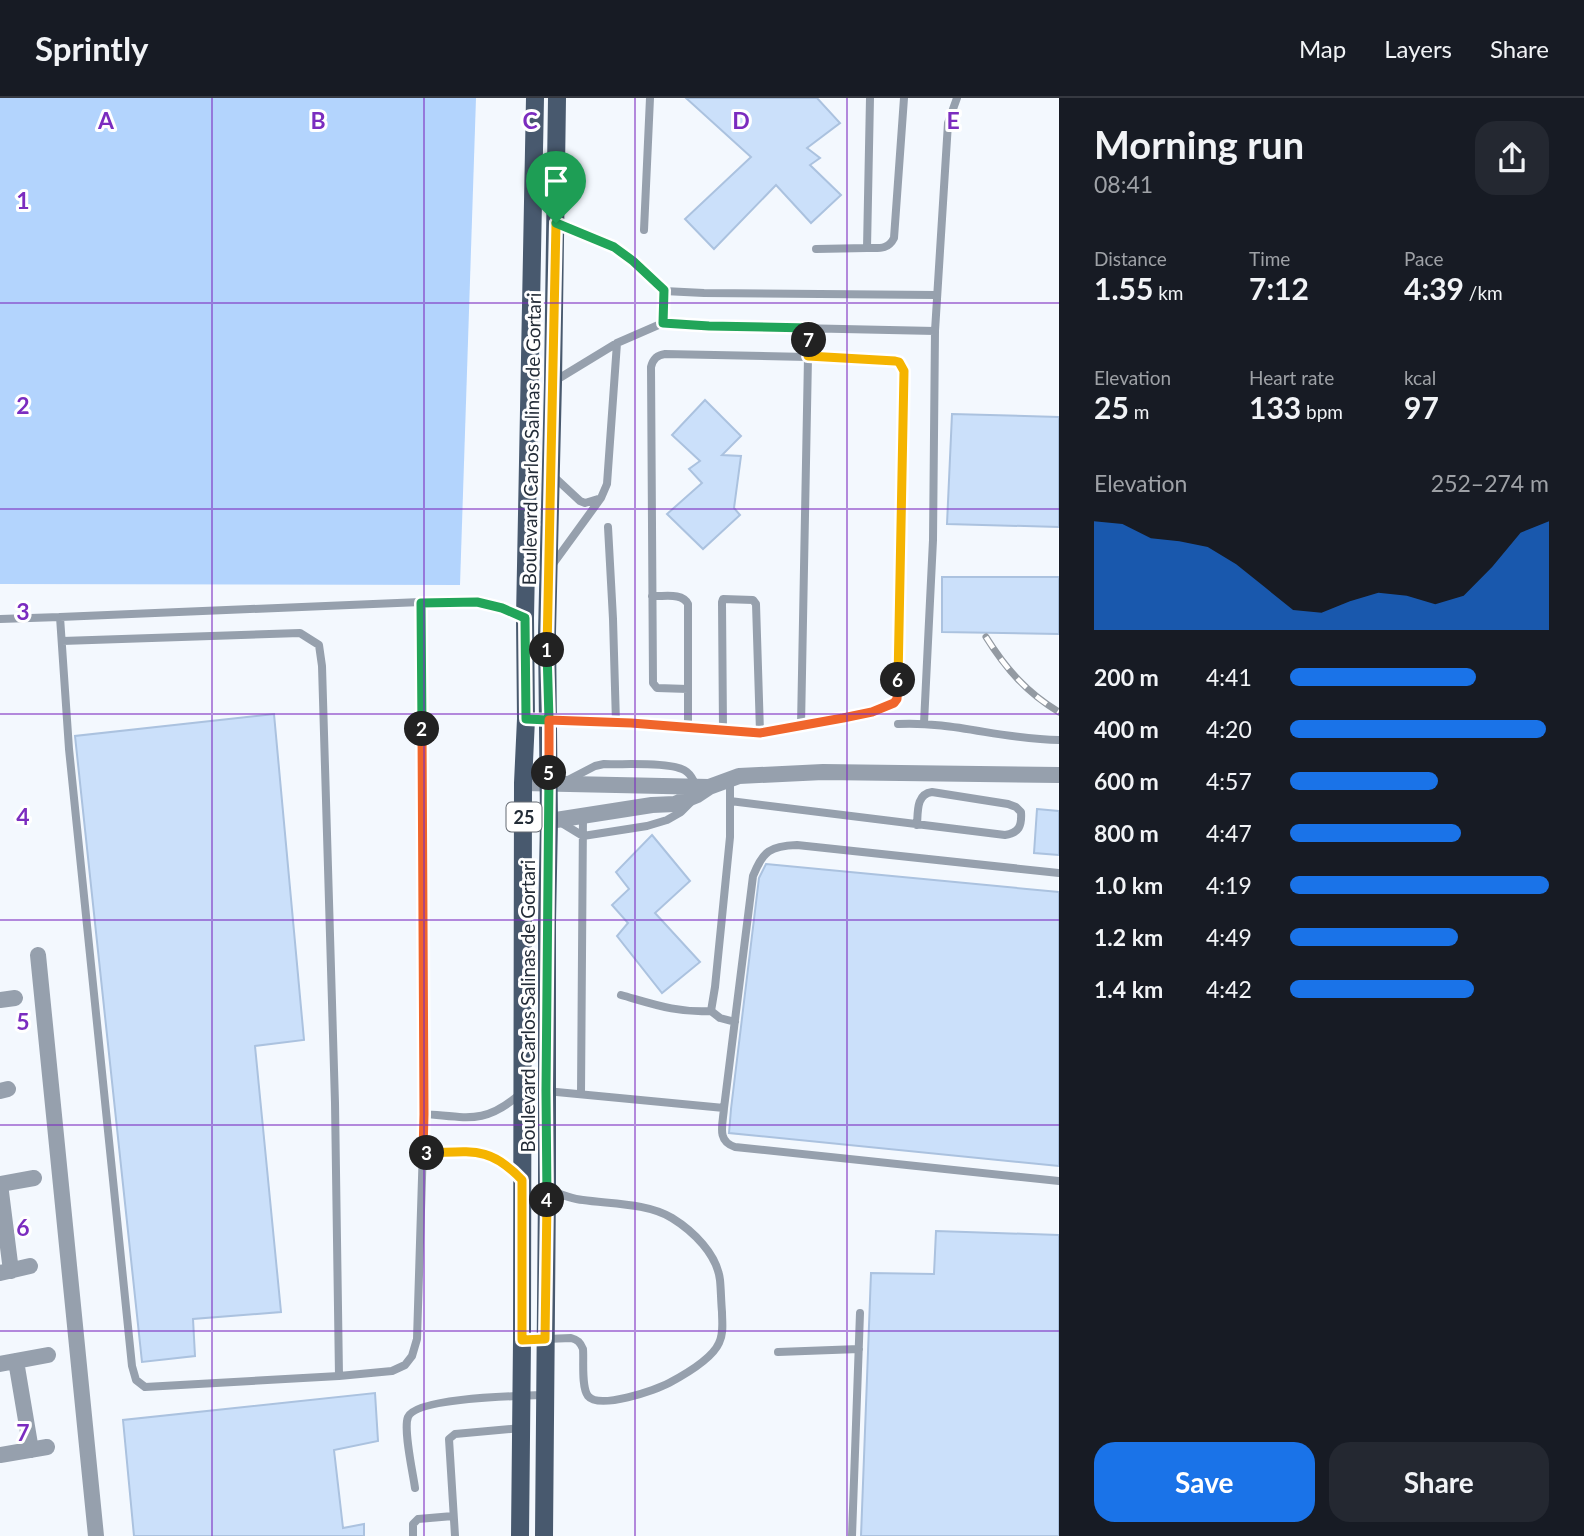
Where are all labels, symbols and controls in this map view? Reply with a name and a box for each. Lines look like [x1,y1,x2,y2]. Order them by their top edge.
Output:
text: Sprintly [35,28,149,68]
text: Map [1299,34,1346,63]
text: Layers [1384,34,1452,63]
text: Share [1490,34,1549,63]
text: A [97,106,115,134]
text: B [310,106,326,134]
text: C [522,106,538,134]
text: D [732,106,750,134]
text: E [946,106,960,134]
text: Morning run [1094,121,1304,167]
button: share [1475,121,1549,195]
pin [526,151,586,223]
icon: arrive [537,162,575,200]
text: 08:41 [1094,170,1153,198]
text: 1 [16,186,30,214]
text: Distance [1094,247,1167,270]
text: Time [1249,247,1290,270]
text: Pace [1404,247,1443,270]
text: 1.55 [1094,270,1153,306]
text: 7:12 [1249,270,1309,306]
text: 4:39 [1404,270,1464,306]
text: km [1153,281,1183,304]
text: /km [1464,281,1503,304]
street label: Boulevard Carlos Salinas de Gortari [517,292,545,586]
pin: 7 [792,322,826,358]
text: 7 [803,328,814,351]
text: Elevation [1094,366,1171,389]
text: Heart rate [1249,366,1334,389]
text: kcal [1404,366,1436,389]
text: 25 [1094,389,1129,425]
text: 133 [1249,389,1301,425]
text: 97 [1404,389,1439,425]
text: 2 [16,391,30,419]
text: m [1129,400,1149,423]
text: bpm [1301,400,1343,423]
text: Elevation [1094,469,1187,497]
text: 252–274 m [1431,469,1549,497]
text: 3 [16,597,30,625]
pin: 1 [530,632,564,668]
text: 1 [541,638,552,661]
pin: 6 [880,662,916,698]
text: 200 m [1094,663,1159,691]
text: 4:41 [1206,663,1252,691]
text: 6 [892,668,903,691]
pin: 2 [404,712,440,746]
text: 400 m [1094,715,1159,743]
text: 4:20 [1206,715,1252,743]
text: 2 [416,717,427,740]
pin: 5 [532,756,566,790]
text: 5 [543,761,554,784]
text: 600 m [1094,767,1159,795]
text: 4:57 [1206,767,1252,795]
text: 4 [16,802,30,830]
road number: 25 [506,802,542,832]
text: 800 m [1094,819,1159,847]
text: 4:47 [1206,819,1252,847]
street label: Boulevard Carlos Salinas de Gortari [516,860,539,1152]
text: 1.0 km [1094,871,1163,899]
text: 4:19 [1206,871,1252,899]
text: 1.2 km [1094,923,1163,951]
text: 4:49 [1206,923,1252,951]
text: 1.4 km [1094,975,1163,1003]
text: 4:42 [1206,975,1252,1003]
text: 5 [16,1007,30,1035]
pin: 3 [410,1136,444,1170]
text: 3 [421,1141,432,1164]
pin: 4 [530,1182,564,1218]
text: 4 [541,1188,552,1211]
text: 6 [16,1213,30,1241]
text: 7 [16,1418,30,1446]
button: Save [1094,1442,1315,1522]
button: Share [1329,1442,1549,1522]

